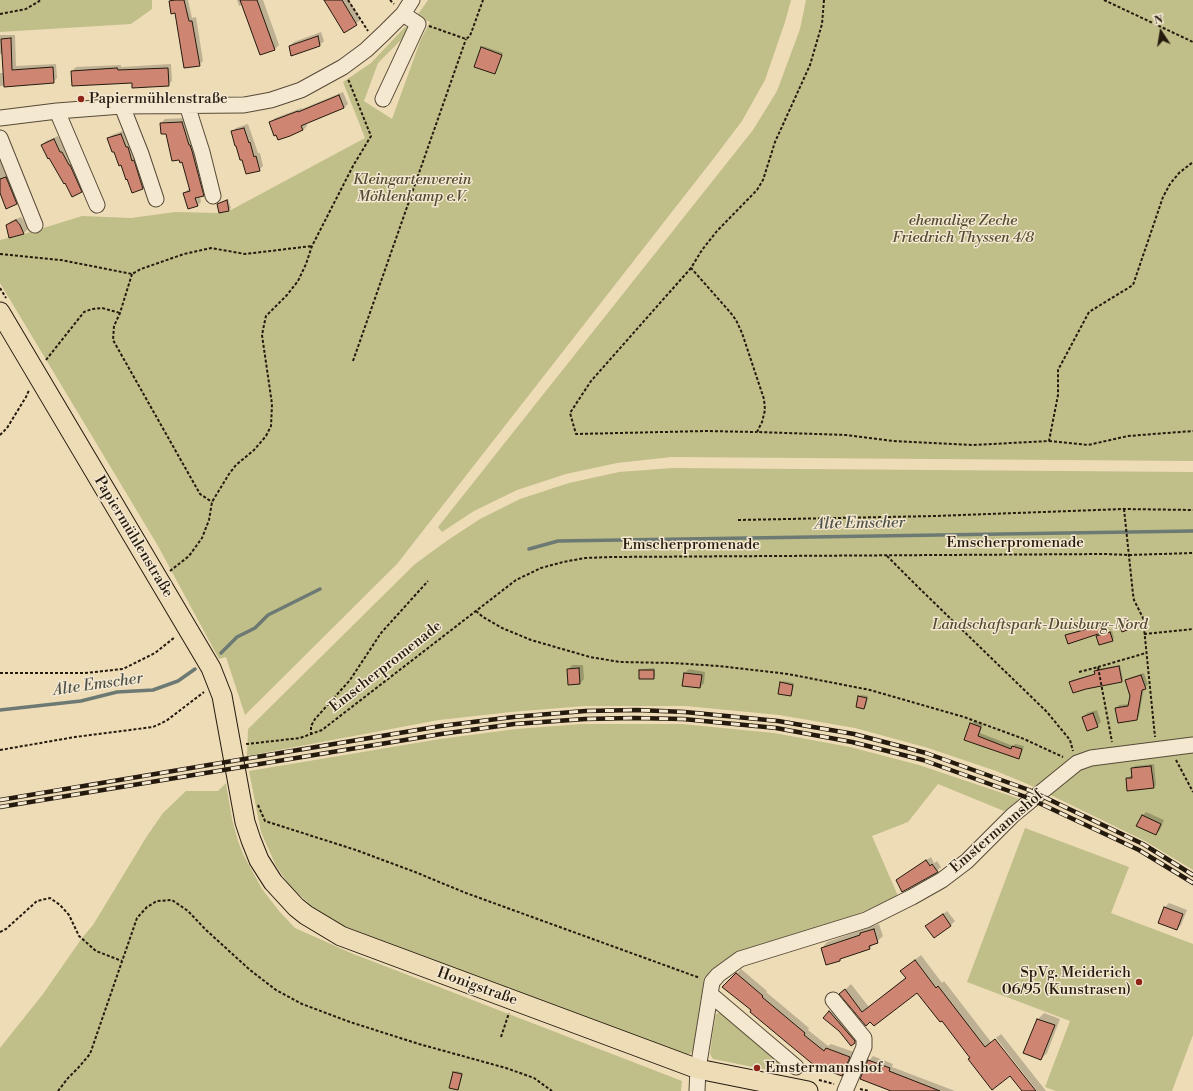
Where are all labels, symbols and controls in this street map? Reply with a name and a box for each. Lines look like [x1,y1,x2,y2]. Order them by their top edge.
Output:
north arrow [1141,12,1181,52]
text: N [1153,13,1164,28]
place label: Papiermühlenstraße [89,90,228,108]
marker: Papiermühlenstraße [76,94,86,104]
park label: Kleingartenverein Möhlenkamp e.V. [353,171,471,206]
park label: ehemalige Zeche Friedrich Thyssen 4/8 [892,212,1034,247]
street label: Papiermühlenstraße [90,473,176,601]
water label: Alte Emscher [815,514,905,534]
street label: Emscherpromenade [946,534,1084,552]
street label: Emscherpromenade [622,536,760,554]
park label: Landschaftspark-Duisburg-Nord [932,616,1148,634]
street label: Emscherpromenade [326,618,446,716]
water label: Alte Emscher [52,669,144,701]
street label: Emstermannshof [947,787,1047,877]
street label: Honigstraße [434,964,520,1010]
place label: SpVg. Meiderich 06/95 (Kunstrasen) [1002,964,1131,999]
marker: SpVg. Meiderich 06/95 (Kunstrasen) [1134,977,1144,987]
place label: Emstermannshof [765,1059,882,1077]
marker: Emstermannshof [752,1063,762,1073]

